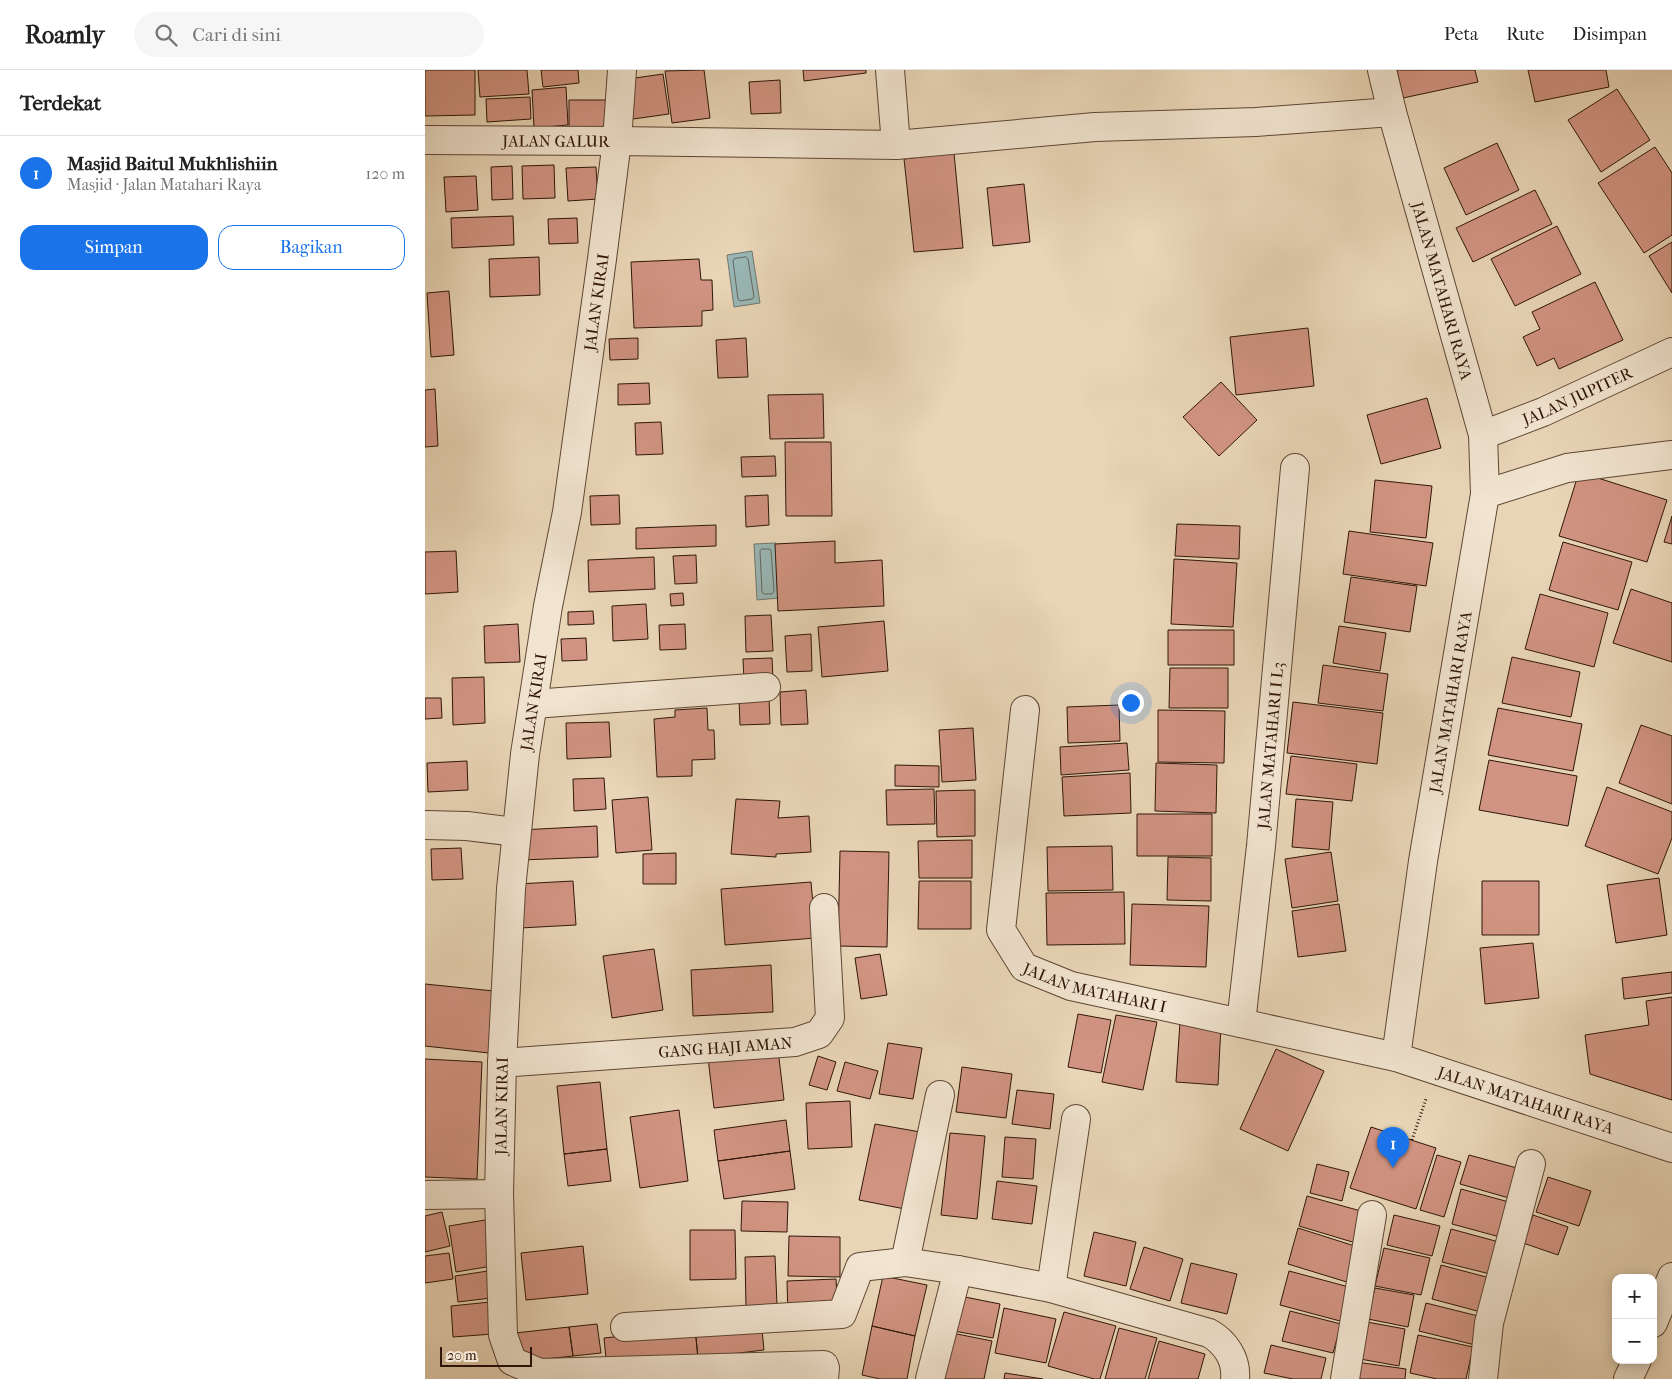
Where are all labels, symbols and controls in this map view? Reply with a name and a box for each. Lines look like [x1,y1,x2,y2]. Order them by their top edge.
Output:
search box [134,12,484,57]
text: Roamly [25,21,104,49]
icon: search [152,21,180,49]
text: Cari di sini [192,24,281,46]
text: Peta [1444,24,1478,45]
text: Rute [1506,24,1544,45]
text: Disimpan [1572,24,1647,45]
text: Terdekat [20,91,101,115]
street label: JALAN GALUR [500,131,611,151]
text: Masjid Baitul Mukhlishiin [67,153,278,175]
text: 1 [33,164,39,183]
text: 120 m [366,164,405,183]
text: Masjid · Jalan Matahari Raya [67,175,261,194]
street label: JALAN MATAHARI RAYA [1407,198,1476,383]
button: Simpan [20,225,208,270]
button: Bagikan [218,225,405,270]
street label: JALAN KIRAI [580,252,613,354]
street label: JALAN JUPITER [1518,362,1636,430]
street label: JALAN MATAHARI RAYA [1425,609,1476,796]
street label: JALAN KIRAI [516,652,551,754]
street label: JALAN MATAHARI I L3 [1253,661,1288,832]
your location [1118,690,1144,716]
street label: JALAN MATAHARI I [1018,958,1168,1017]
street label: GANG HAJI AMAN [658,1033,793,1062]
street label: JALAN KIRAI [491,1057,512,1157]
street label: JALAN MATAHARI RAYA [1433,1062,1617,1138]
pin: 1 [1377,1127,1409,1168]
map controls [1612,1274,1657,1364]
button: + [1612,1274,1657,1319]
button: − [1612,1319,1657,1364]
scale bar [440,1344,533,1367]
text: 20 m [447,1347,477,1364]

